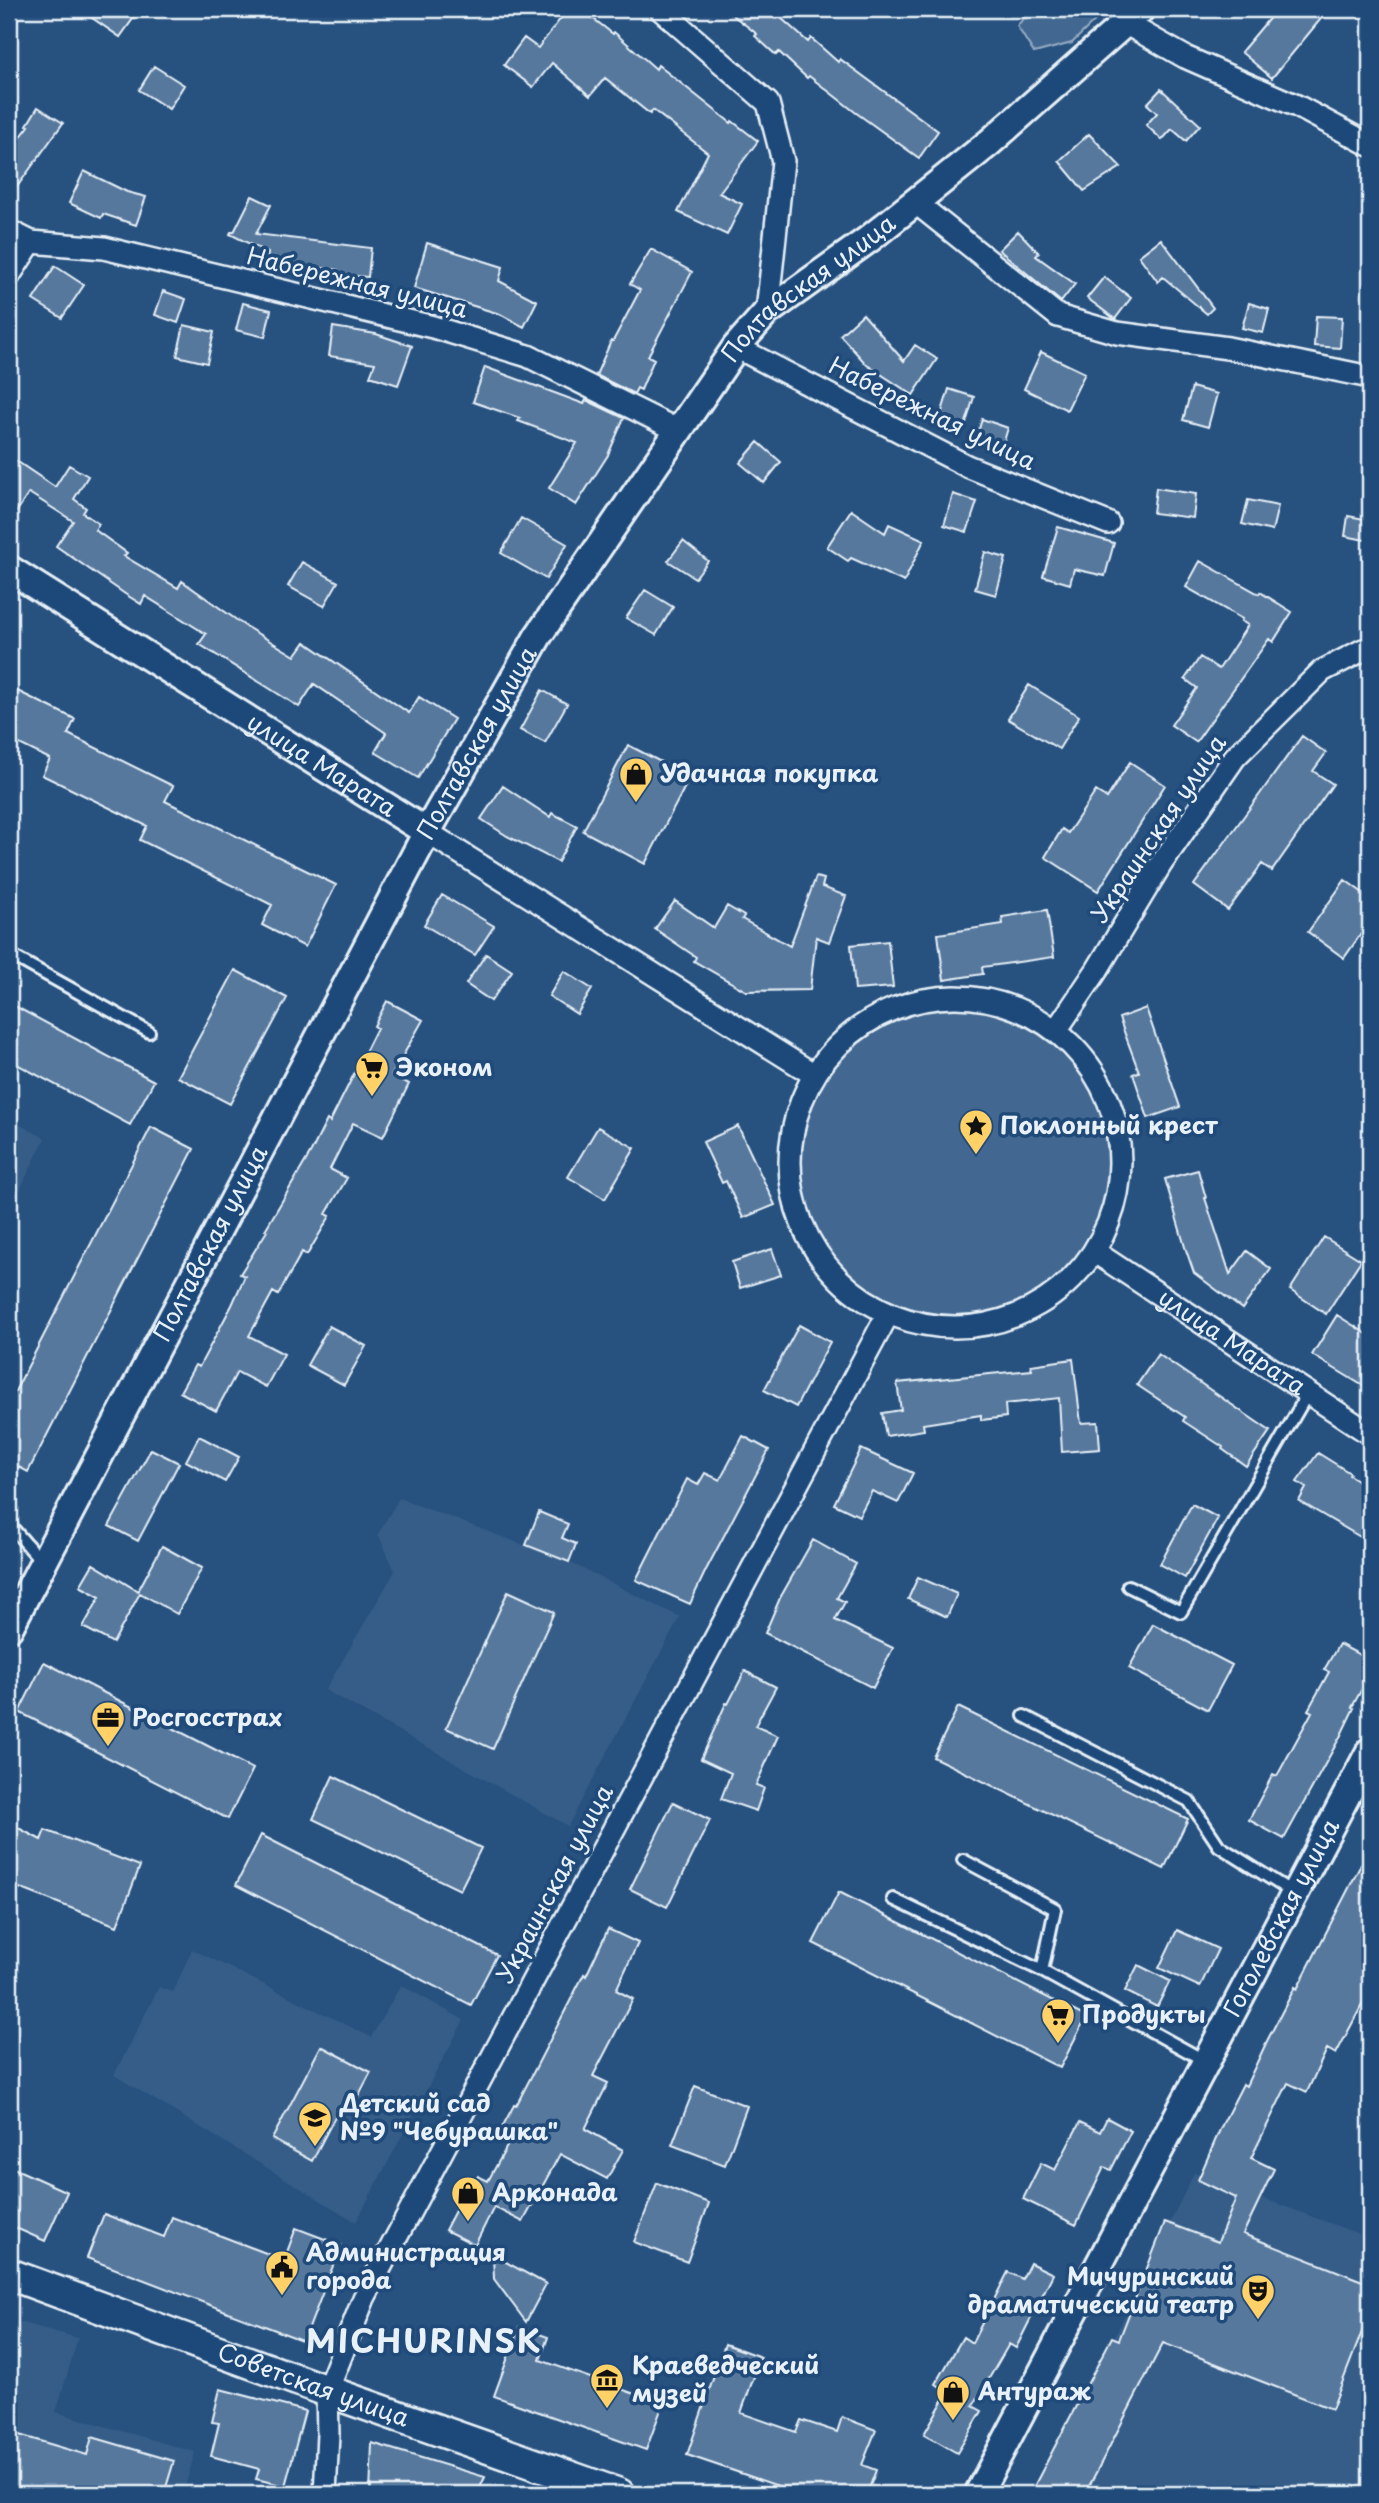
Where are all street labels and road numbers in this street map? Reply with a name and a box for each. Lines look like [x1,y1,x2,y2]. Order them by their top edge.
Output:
street label: Полтавская улица [711,205,902,369]
street label: Набережная улица [243,236,472,326]
street label: Набережная улица [823,346,1042,478]
street label: Полтавская улица [406,639,545,846]
street label: улица Марата [241,703,404,825]
street label: Украинская улица [1081,727,1234,929]
street label: Полтавская улица [143,1138,275,1347]
street label: улица Марата [1152,1279,1314,1403]
street label: Украинская улица [486,1777,621,1989]
street label: Гоголевская улица [1213,1812,1347,2023]
street label: Советская улица [213,2332,415,2435]

